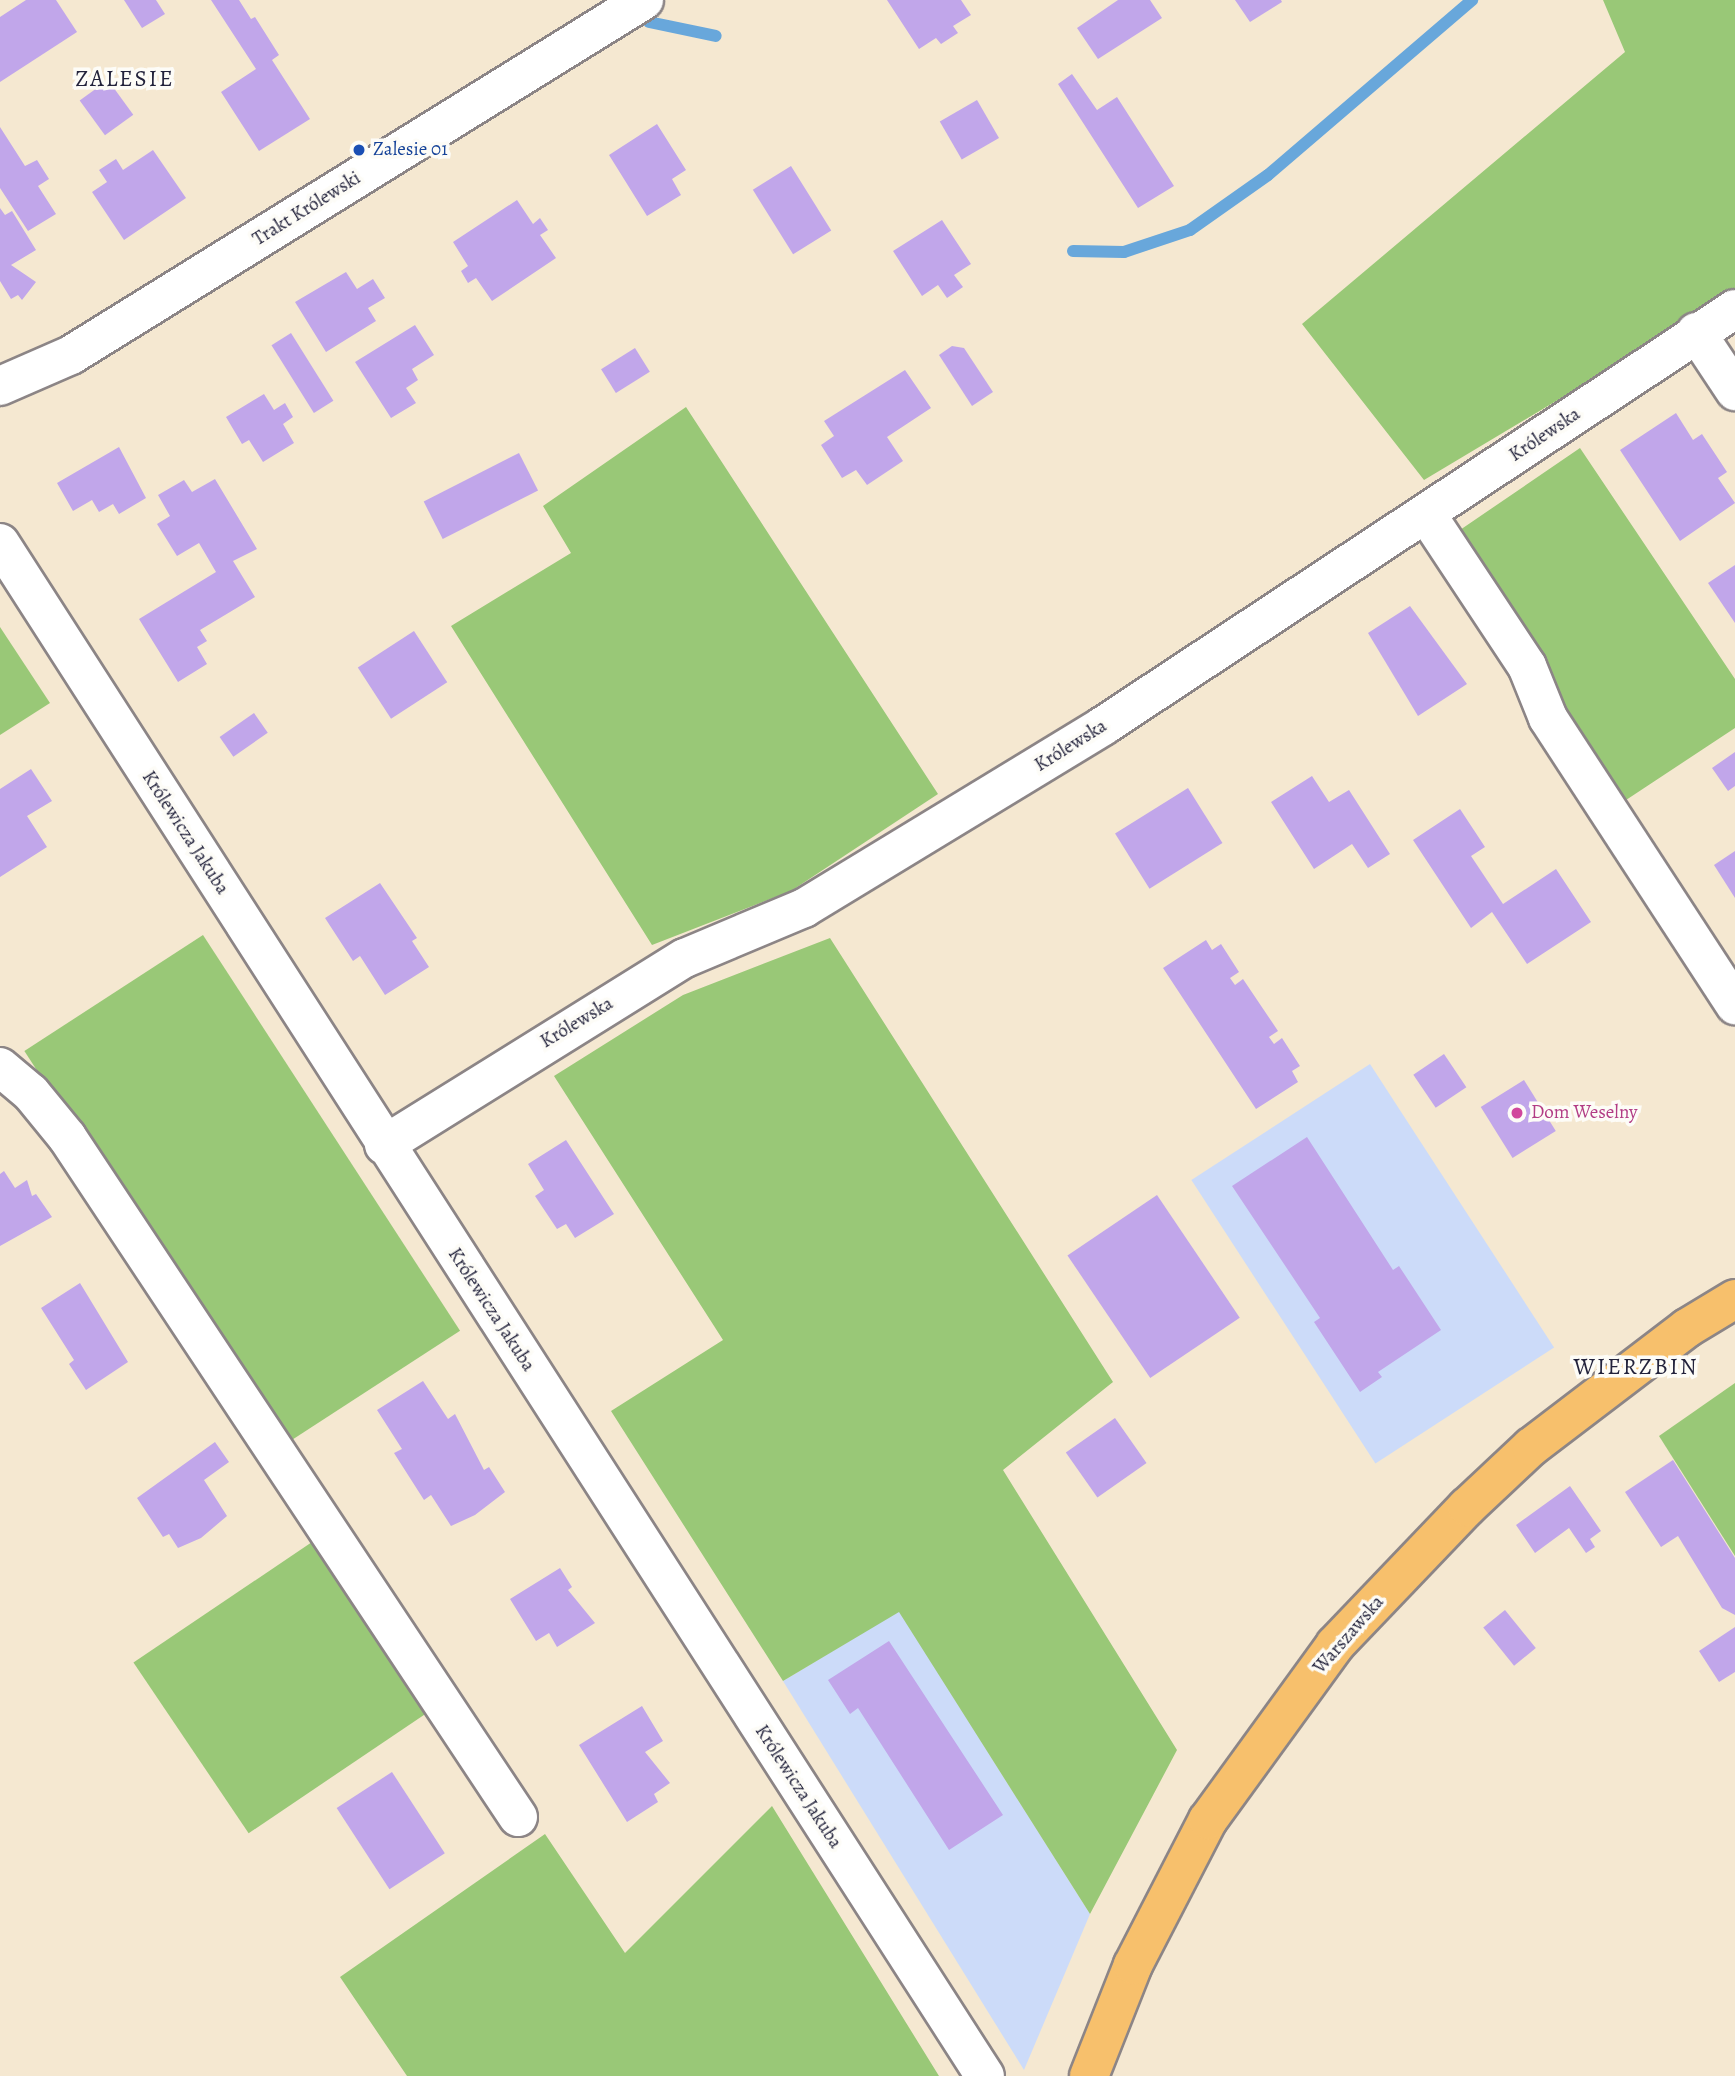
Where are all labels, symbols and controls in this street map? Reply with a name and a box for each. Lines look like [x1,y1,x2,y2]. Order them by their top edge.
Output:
district label: ZALESIE [76,65,174,93]
place label: Zalesie 01 [373,139,448,161]
marker: Zalesie 01 [351,142,367,158]
street label: Trakt Królewski [249,167,365,251]
street label: Królewska [1505,403,1585,467]
street label: Królewska [1031,715,1111,777]
street label: Królewicza Jakuba [137,767,233,899]
street label: Królewska [537,992,617,1054]
place label: Dom Weselny [1531,1102,1637,1124]
marker: Dom Weselny [1509,1105,1525,1121]
street label: Królewicza Jakuba [443,1244,539,1376]
district label: WIERZBIN [1574,1353,1698,1381]
street label: Warszawska [1309,1591,1389,1679]
street label: Królewicza Jakuba [750,1721,846,1853]

